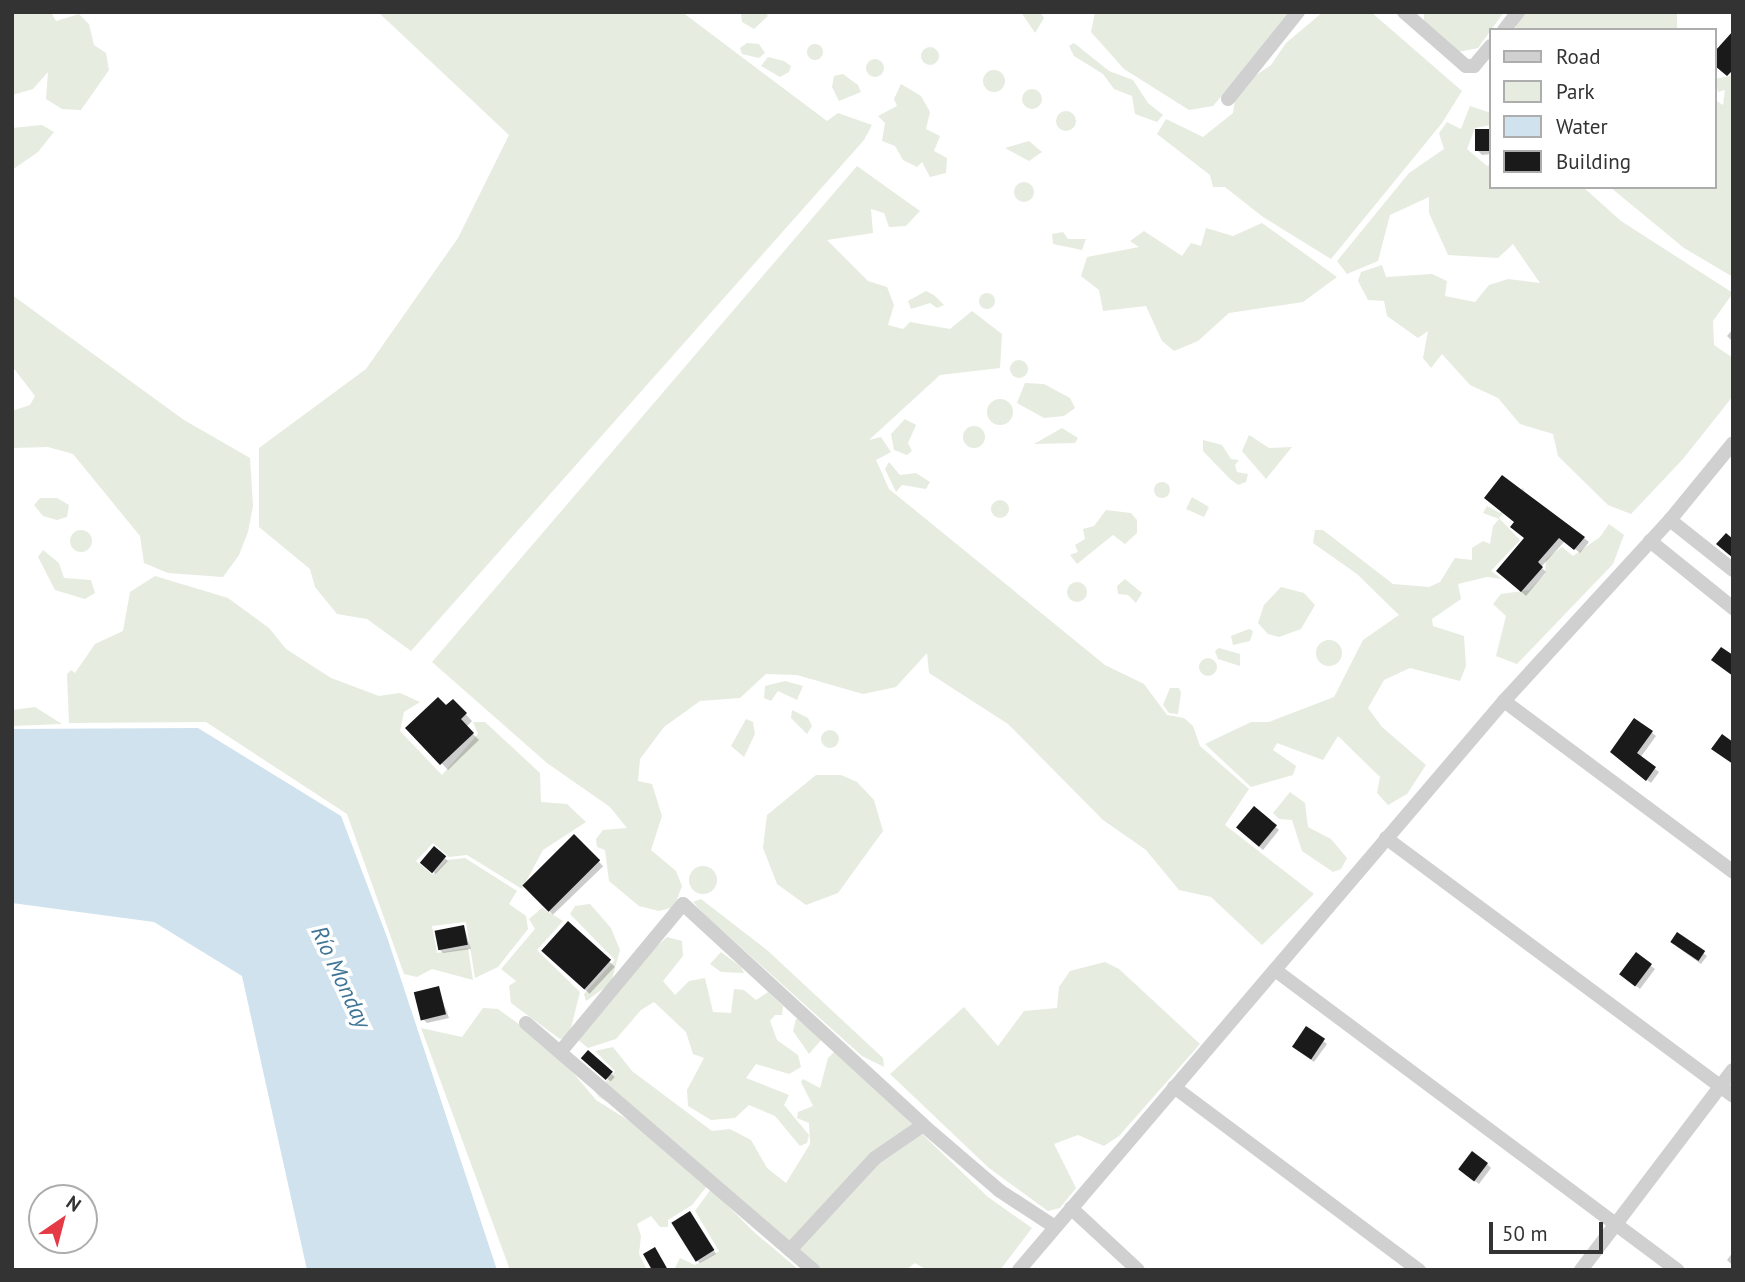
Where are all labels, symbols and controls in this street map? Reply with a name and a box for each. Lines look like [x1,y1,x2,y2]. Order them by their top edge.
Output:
legend [1490,28,1717,189]
text: Road [1556,43,1600,70]
text: Park [1556,78,1595,105]
text: Water [1556,113,1608,140]
text: Building [1556,148,1631,175]
water label: Río Monday [305,921,377,1033]
north arrow [28,1184,98,1254]
text: N [62,1190,86,1217]
scale bar [1493,1208,1607,1252]
text: 50 m [1502,1220,1548,1247]

